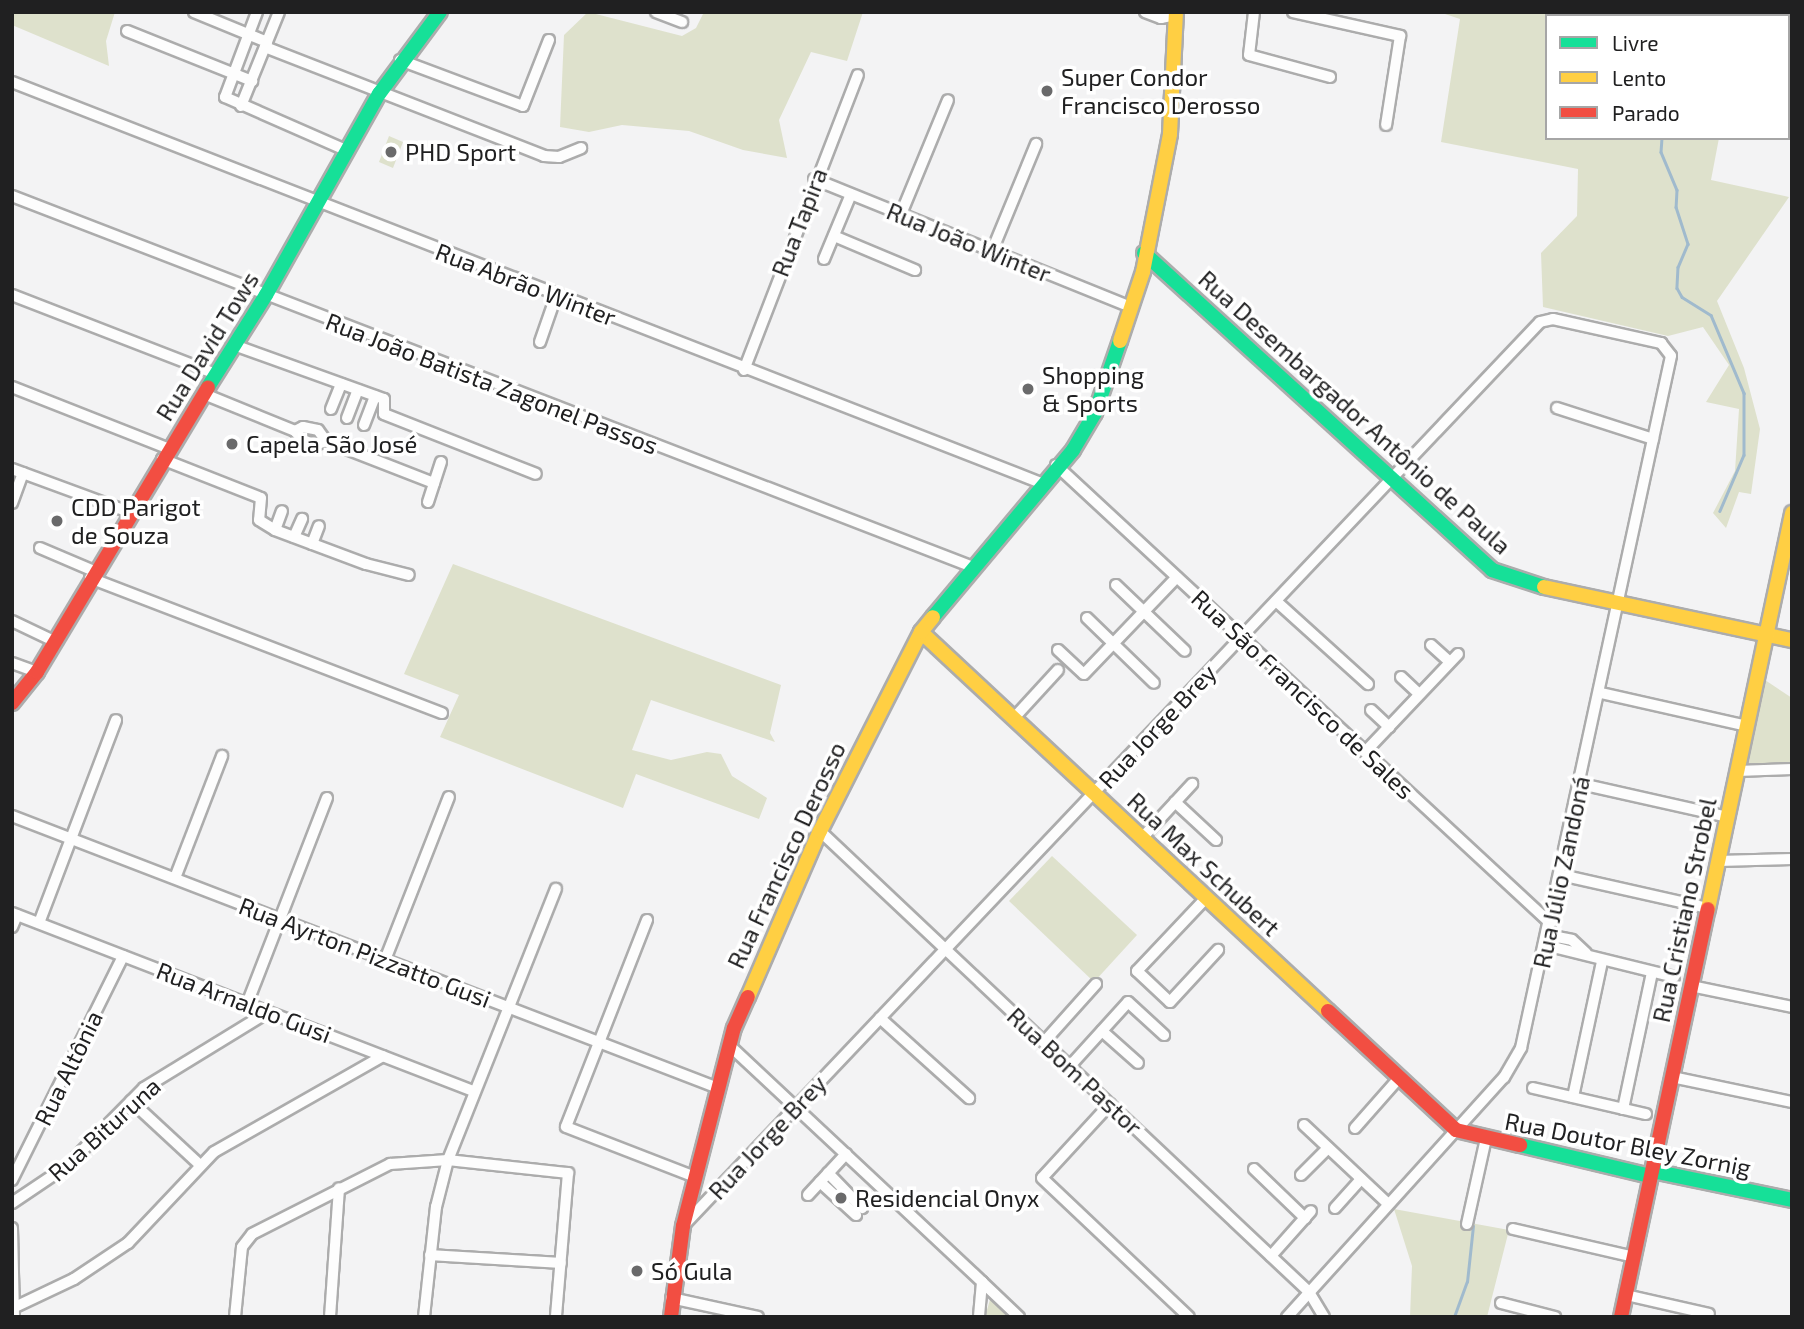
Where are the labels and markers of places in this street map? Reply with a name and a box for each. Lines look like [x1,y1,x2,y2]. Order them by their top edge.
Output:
place label: Super Condor Francisco Derosso [1061,63,1260,119]
marker: Super Condor Francisco Derosso [1039,83,1055,99]
place label: PHD Sport [405,138,516,166]
marker: PHD Sport [383,144,399,160]
place label: Shopping & Sports [1042,361,1144,417]
marker: Shopping & Sports [1020,381,1036,397]
place label: Capela São José [246,430,418,458]
marker: Capela São José [224,436,240,452]
place label: CDD Parigot de Souza [71,493,201,549]
marker: CDD Parigot de Souza [49,513,65,529]
place label: Residencial Onyx [855,1184,1040,1212]
marker: Residencial Onyx [833,1190,849,1206]
place label: Só Gula [651,1257,733,1285]
marker: Só Gula [629,1263,645,1279]

